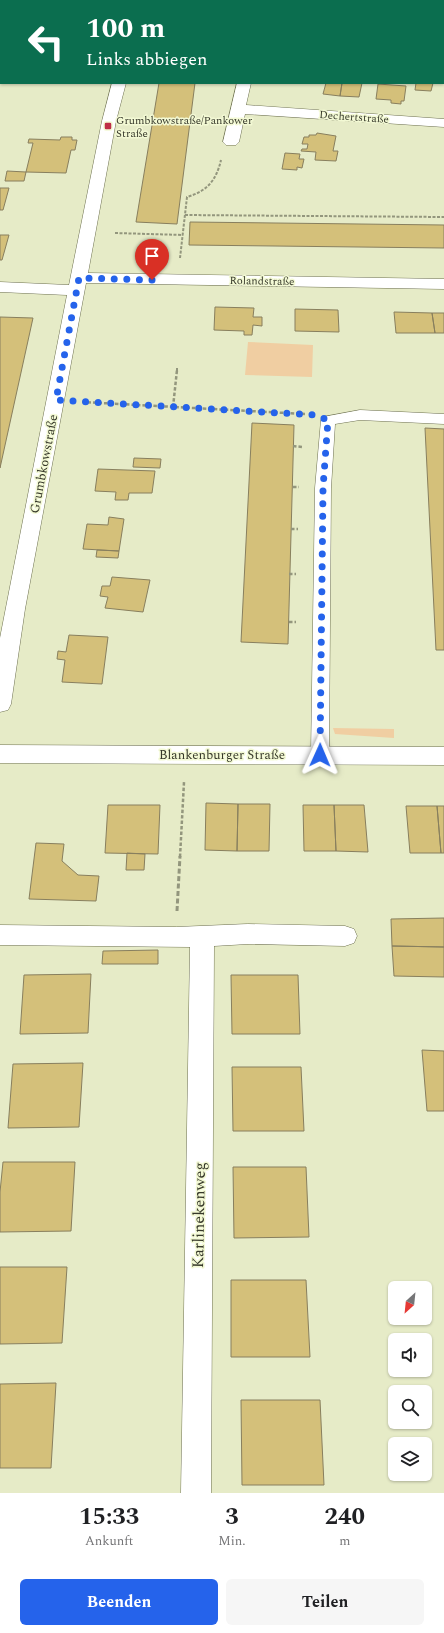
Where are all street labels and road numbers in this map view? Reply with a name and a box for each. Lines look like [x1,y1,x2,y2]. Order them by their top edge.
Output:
street label: Dechertstraße [319,106,389,128]
street label: Rolandstraße [229,272,295,290]
street label: Grumbkowstraße [25,413,63,515]
street label: Blankenburger Straße [159,745,285,765]
street label: Karlinekenweg [186,1162,212,1268]

